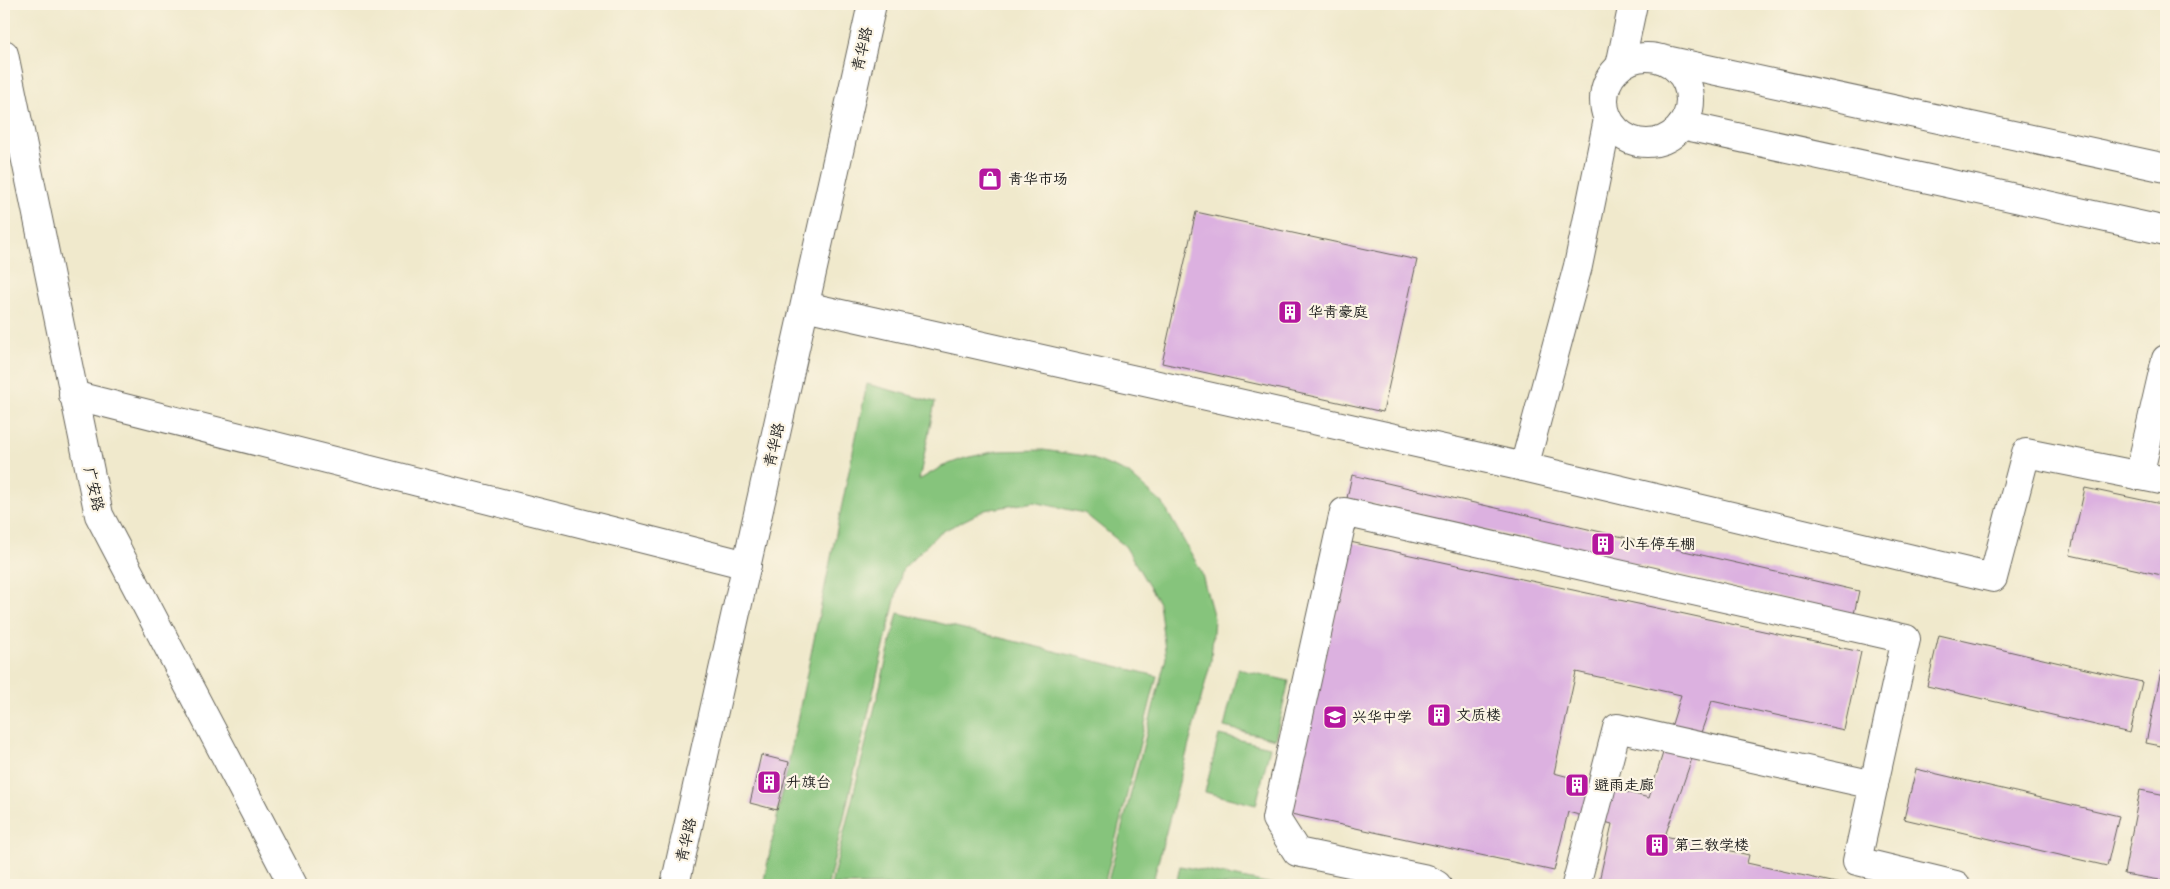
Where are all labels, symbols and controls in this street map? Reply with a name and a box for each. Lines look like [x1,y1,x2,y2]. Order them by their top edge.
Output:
street label: 青华路 [846,25,880,74]
shop icon: 青华市场 [977,166,1003,192]
place label: 青华市场 [1008,168,1068,192]
building icon: 华青豪庭 [1277,299,1303,325]
place label: 华青豪庭 [1308,301,1368,325]
street label: 青华路 [758,421,792,470]
street label: 广安路 [76,465,110,514]
building icon: 小车停车棚 [1590,531,1616,557]
place label: 小车停车棚 [1620,533,1695,557]
building icon: 文质楼 [1426,702,1452,728]
school or university icon: 兴华中学 [1322,704,1348,730]
place label: 文质楼 [1456,704,1501,728]
place label: 兴华中学 [1352,706,1412,730]
building icon: 升旗台 [756,769,782,795]
place label: 升旗台 [786,771,831,795]
building icon: 避雨走廊 [1564,772,1590,798]
place label: 避雨走廊 [1594,774,1654,798]
street label: 青华路 [670,816,704,865]
building icon: 第三教学楼 [1644,832,1670,858]
place label: 第三教学楼 [1674,834,1749,858]

